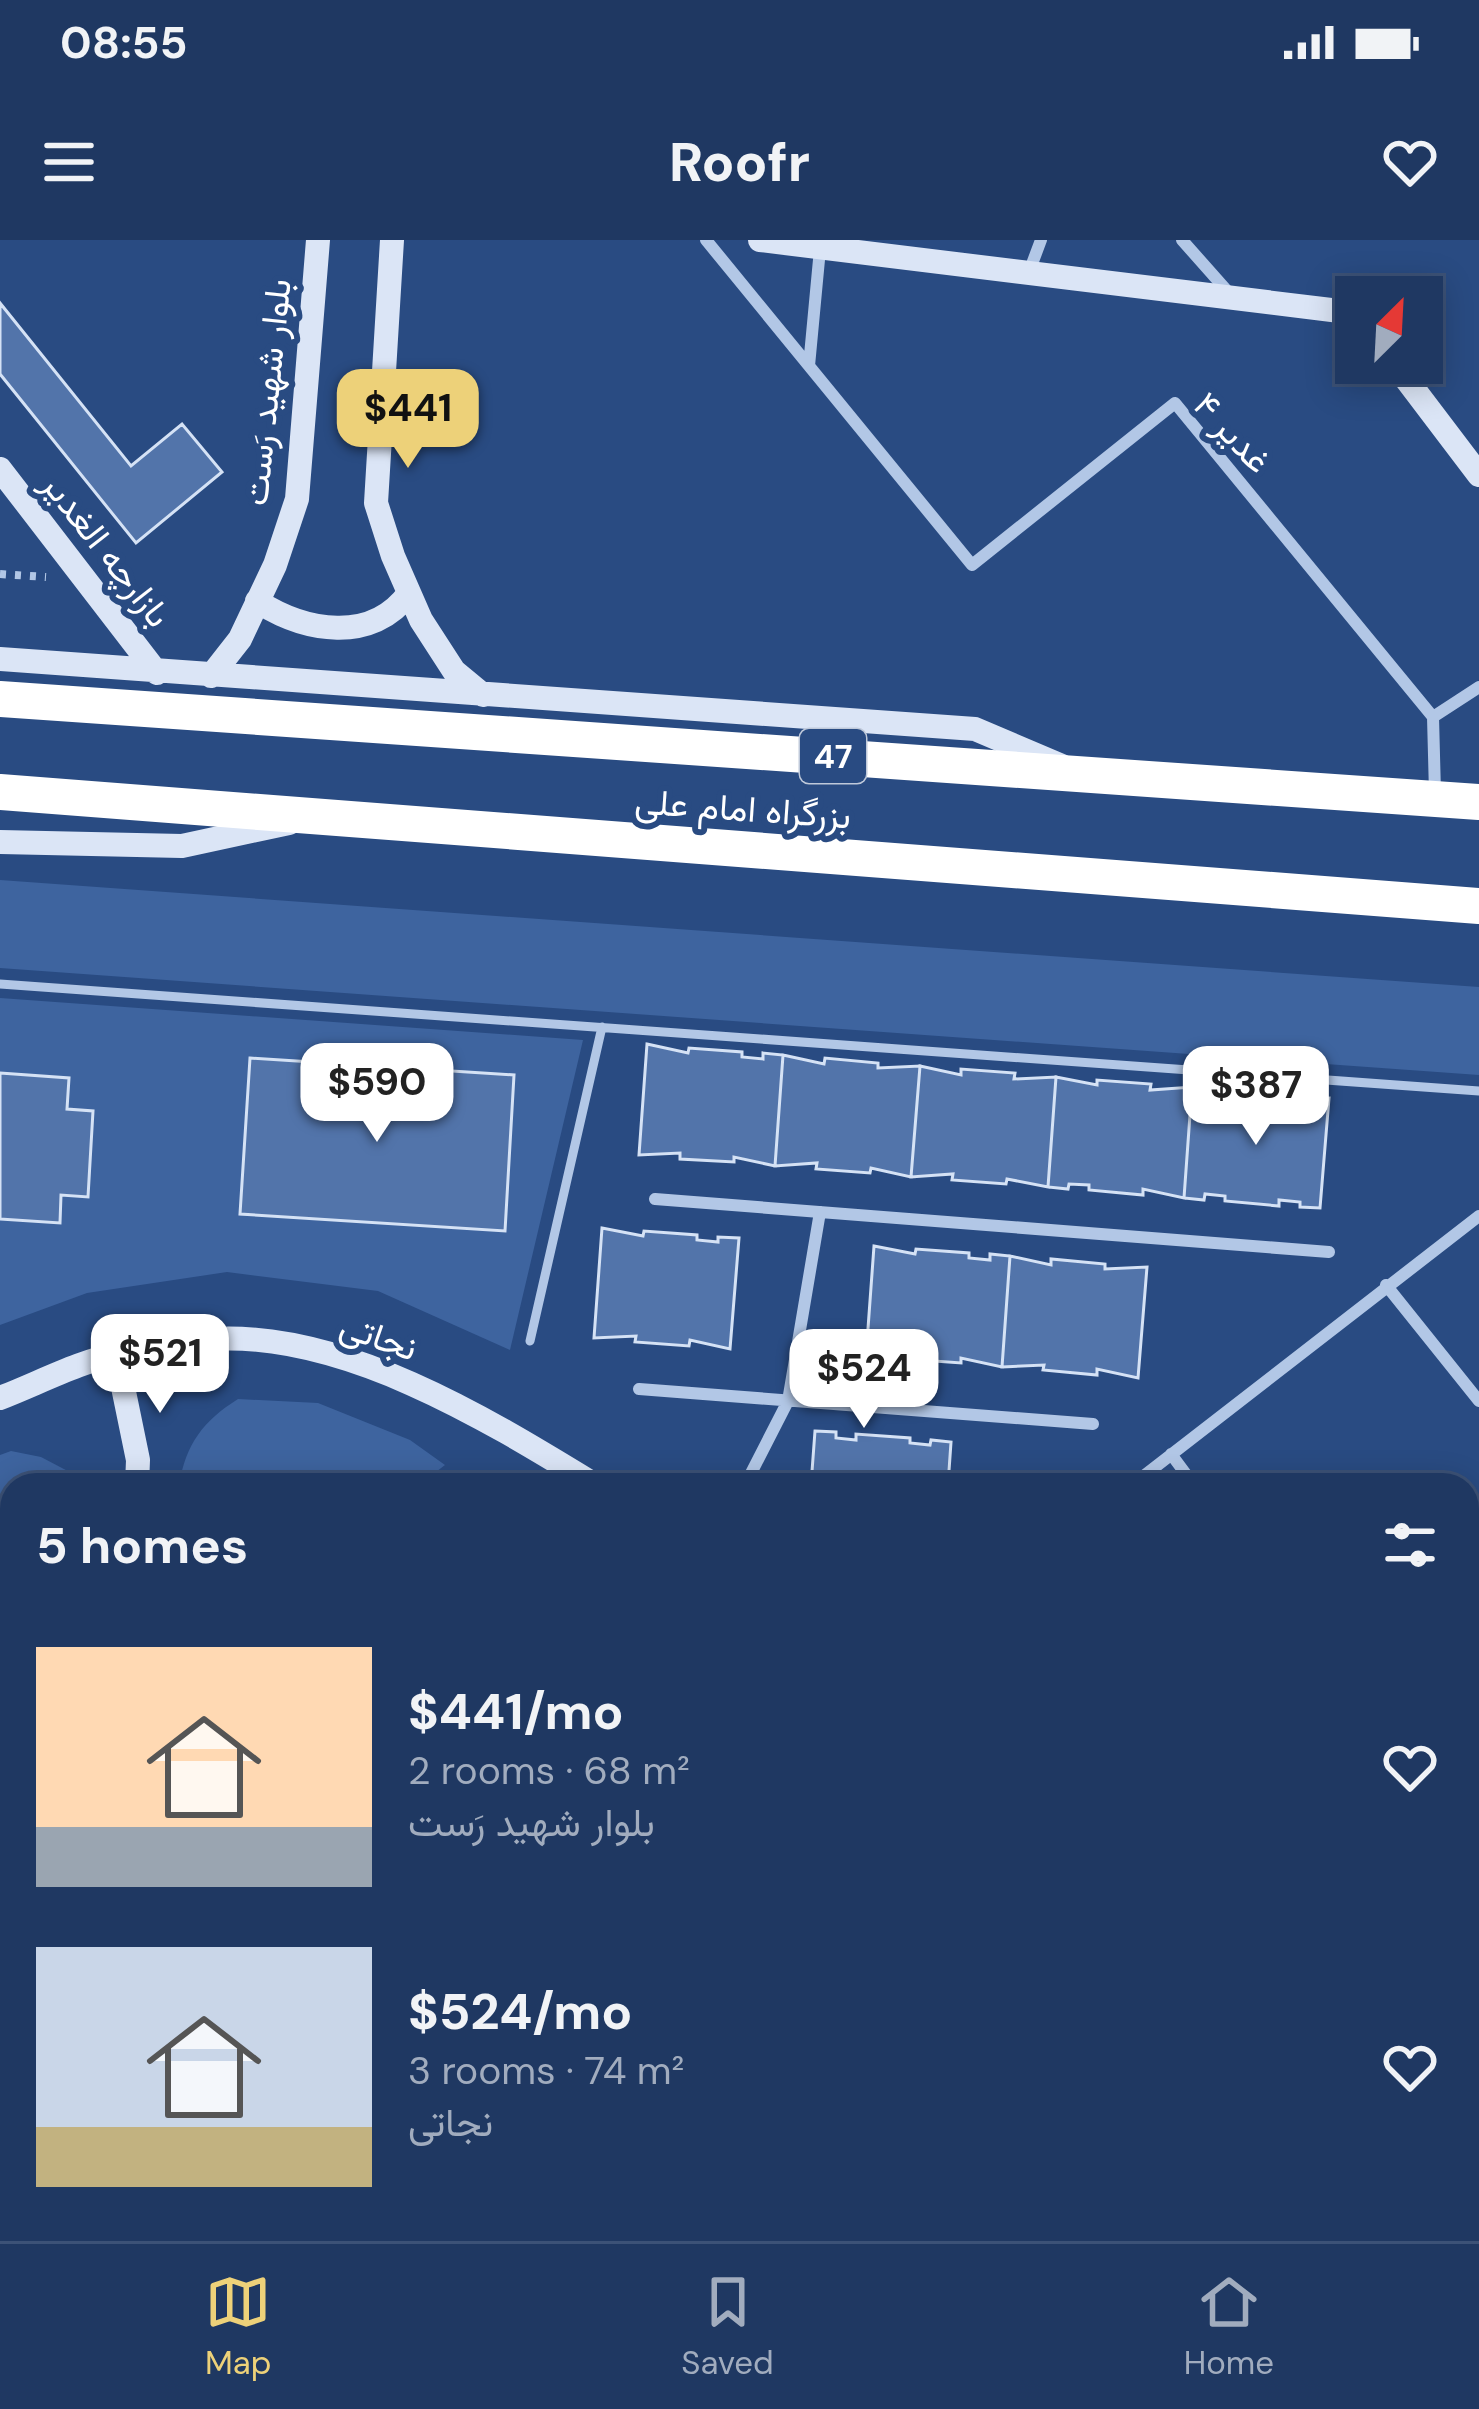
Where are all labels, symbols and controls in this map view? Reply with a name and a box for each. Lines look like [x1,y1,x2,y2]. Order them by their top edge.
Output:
text: 08:55 [60,13,188,72]
text: Roofr [669,127,810,198]
icon: menu [36,129,102,195]
icon: heart [1377,129,1443,195]
street label: بلوار شهید رَست [231,276,302,508]
north arrow [1335,276,1443,384]
map controls [1335,276,1443,384]
pin: $441 [337,369,479,471]
text: $441 [364,382,452,433]
street label: غدیر ۴ [1183,382,1282,483]
street label: بازارچه الغدیر [30,461,182,637]
road number: 47 [800,729,866,783]
street label: بزرگراه امام علی [633,778,853,839]
pin: $590 [306,1043,448,1145]
pin: $387 [1185,1046,1327,1148]
text: $590 [327,1056,427,1107]
text: $387 [1210,1059,1302,1110]
street label: نجاتی [334,1301,424,1371]
pin: $521 [89,1314,231,1416]
text: $521 [118,1327,202,1378]
pin: $524 [793,1329,935,1431]
text: $524 [816,1342,912,1393]
text: 5 homes [36,1512,248,1579]
icon: filters [1377,1512,1443,1578]
text: $441/mo [408,1678,624,1745]
icon: home [132,1695,276,1839]
icon: heart [1377,1734,1443,1800]
text: 2 rooms · 68 m² [408,1745,690,1796]
text: بلوار شهید رَست [408,1797,655,1848]
text: $524/mo [408,1978,632,2045]
icon: home [132,1995,276,2139]
icon: heart [1377,2034,1443,2100]
text: 3 rooms · 74 m² [408,2045,684,2096]
text: نجاتی [408,2097,493,2148]
tab: Map [205,2269,271,2384]
tab: Saved [681,2269,774,2384]
tab: Home [1184,2269,1274,2384]

